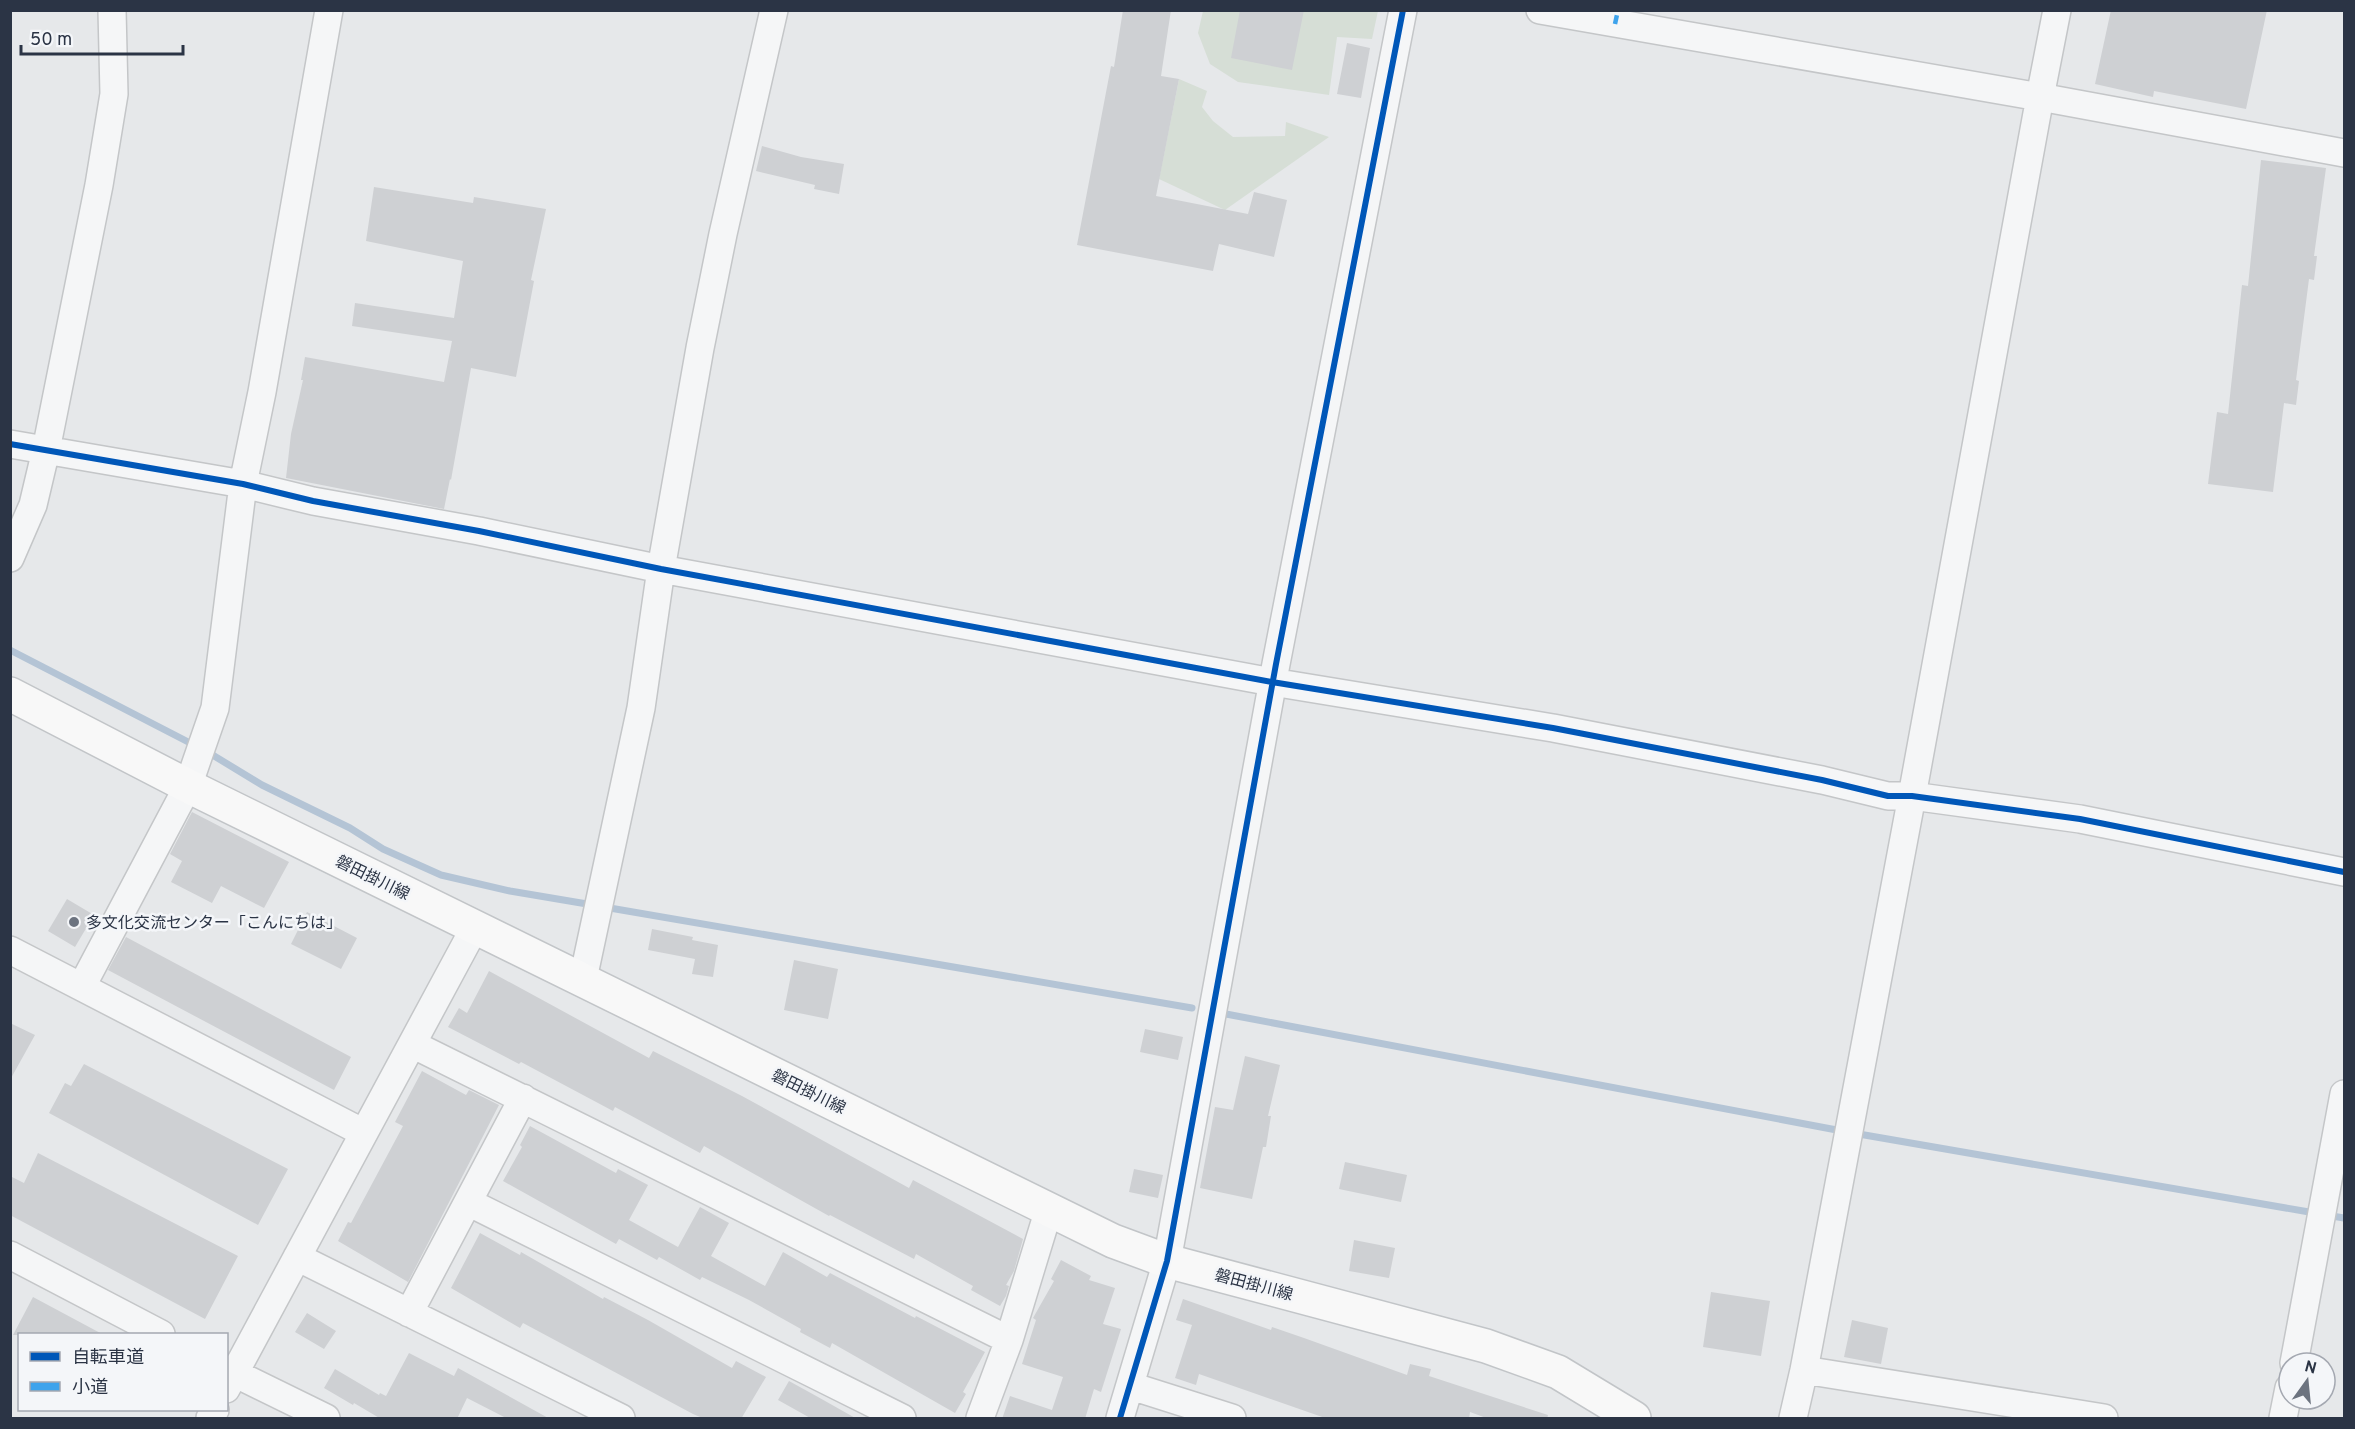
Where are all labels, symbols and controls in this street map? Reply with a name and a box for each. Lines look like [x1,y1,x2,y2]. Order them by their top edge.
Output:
scale bar [21,18,183,56]
text: 50 m [30,29,72,52]
street label: 磐田掛川線 [332,852,412,905]
place label: 多文化交流センター「こんにちは」 [86,914,342,934]
marker: 多文化交流センター「こんにちは」 [67,915,81,929]
street label: 磐田掛川線 [768,1066,848,1119]
street label: 磐田掛川線 [1212,1266,1295,1306]
legend [18,1333,228,1411]
text: 自転車道 [72,1347,144,1370]
north arrow [2277,1351,2337,1411]
text: N [2302,1357,2319,1380]
text: 小道 [72,1377,108,1400]

